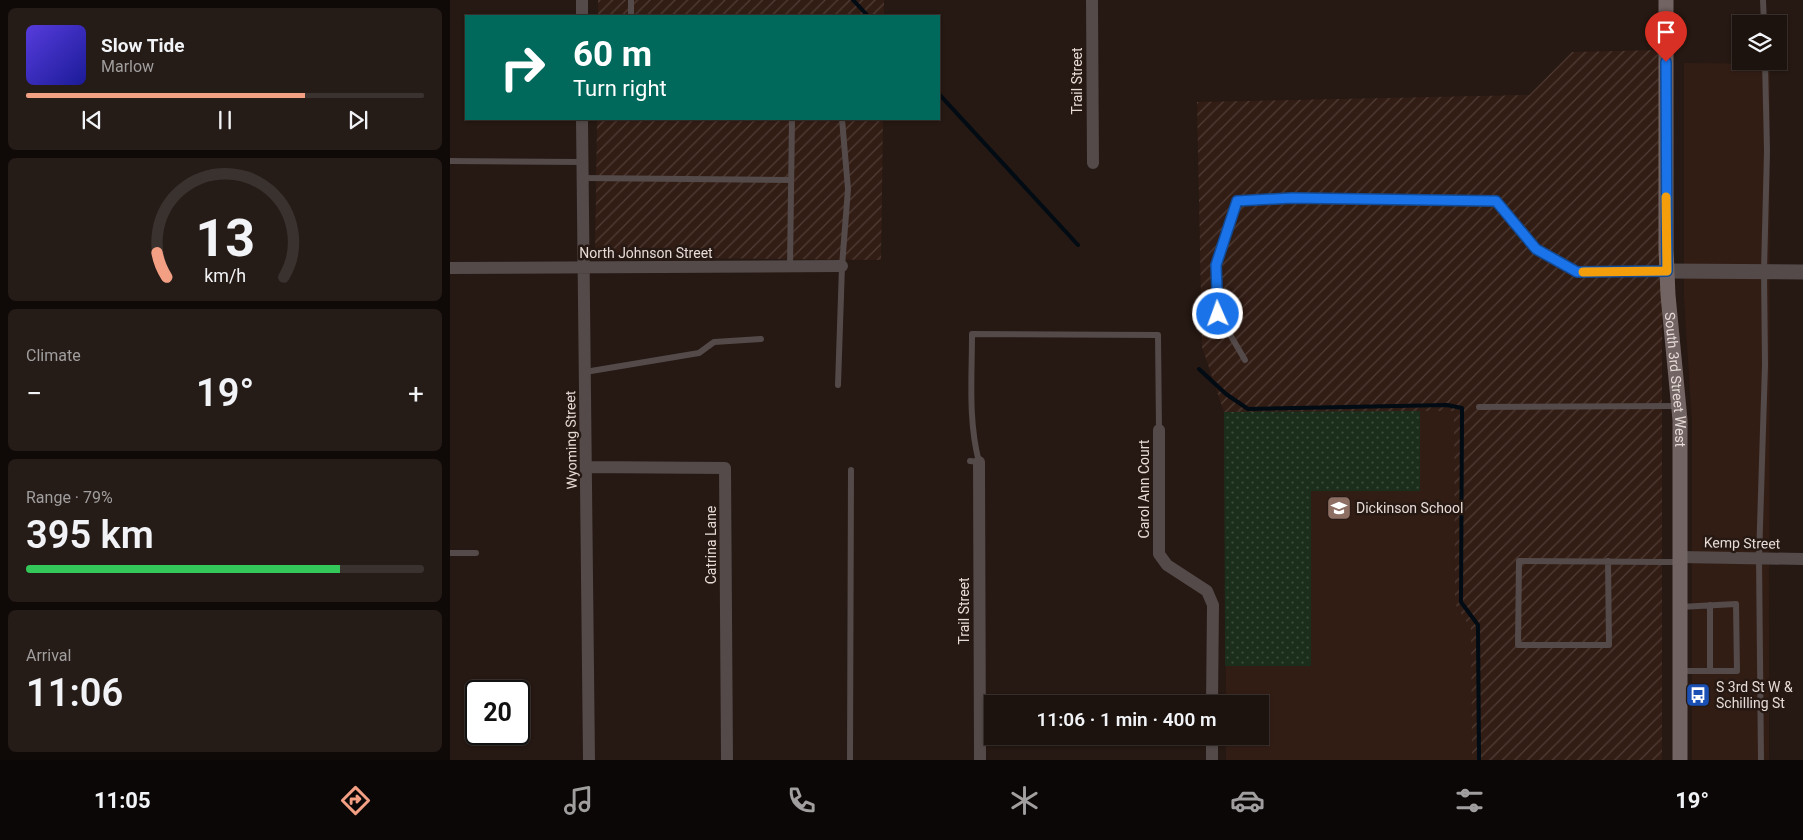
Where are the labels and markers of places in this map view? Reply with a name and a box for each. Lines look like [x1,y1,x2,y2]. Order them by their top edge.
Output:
pin [1645,11,1687,62]
school or university icon: Dickinson School [1326,495,1352,521]
place label: Dickinson School [1356,500,1463,516]
place label: S 3rd St W & Schilling St [1716,679,1793,711]
bus stop icon: S 3rd St W & Schilling St [1685,682,1711,708]

